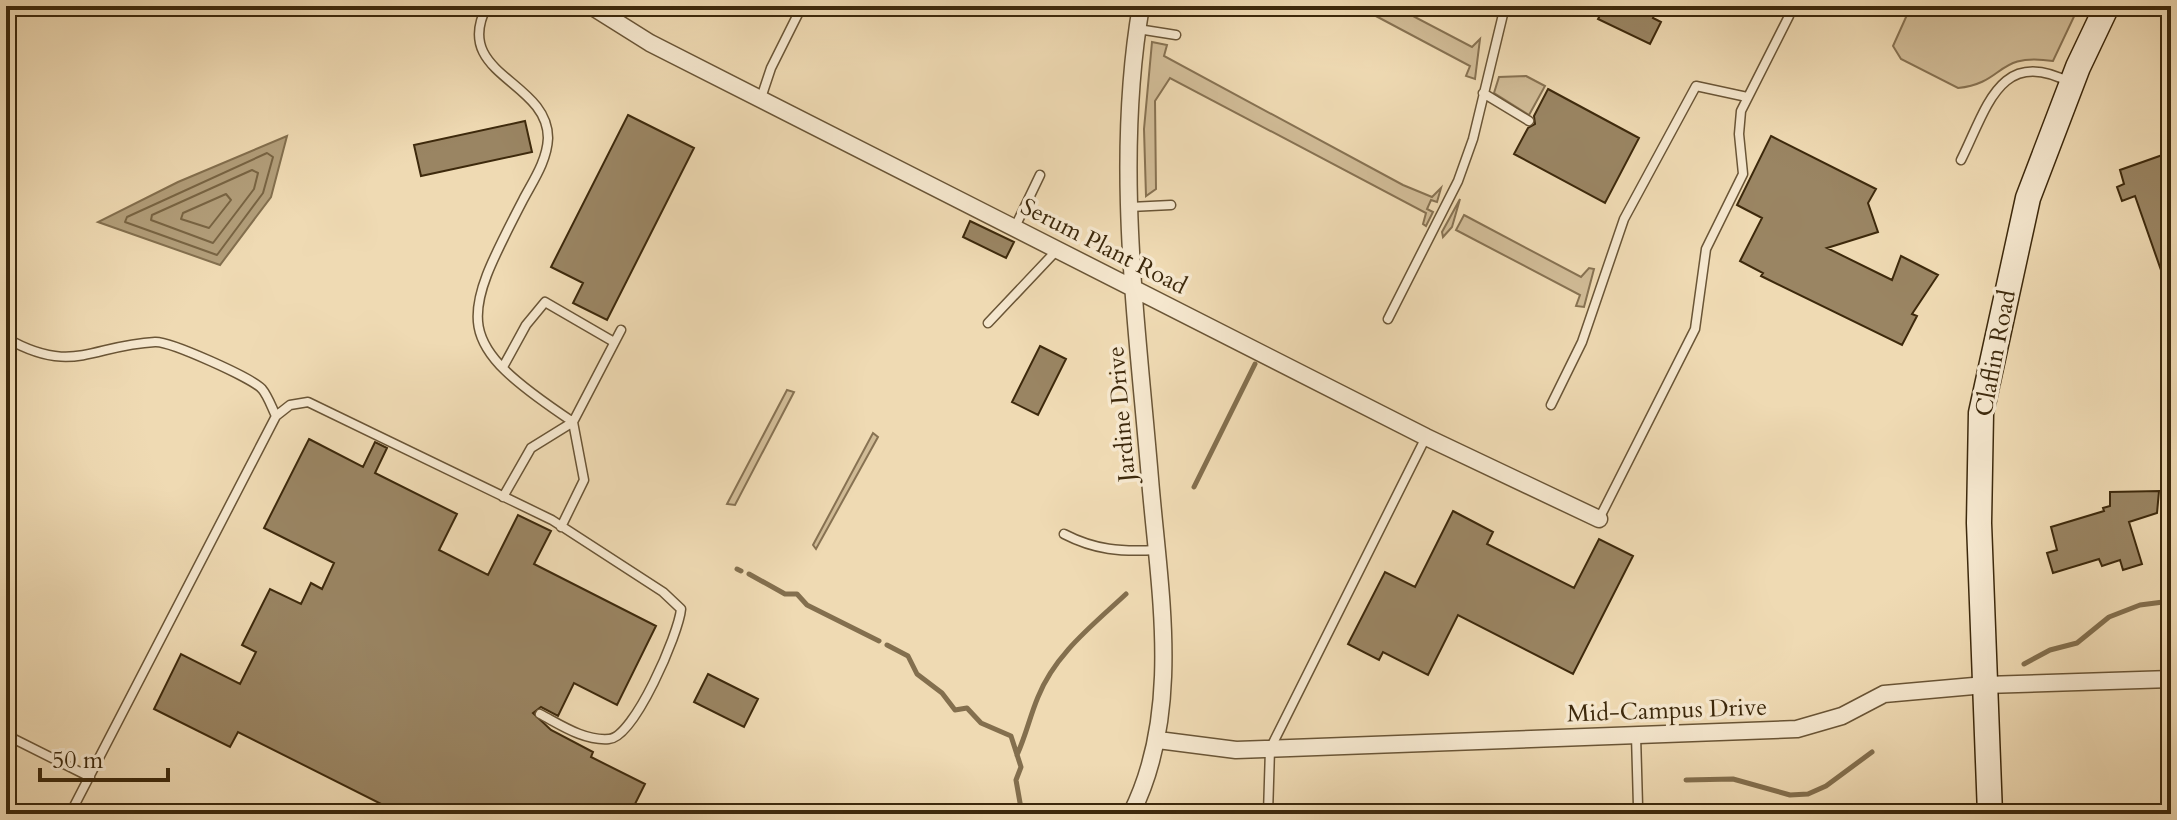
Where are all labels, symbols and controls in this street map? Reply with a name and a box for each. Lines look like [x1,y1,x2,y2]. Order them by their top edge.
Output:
street label: Serum Plant Road [1015,190,1193,303]
street label: Claflin Road [1967,287,2024,419]
street label: Jardine Drive [1099,345,1144,486]
street label: Mid-Campus Drive [1566,691,1768,730]
scale bar [40,732,168,782]
text: 50 m [52,744,104,777]

